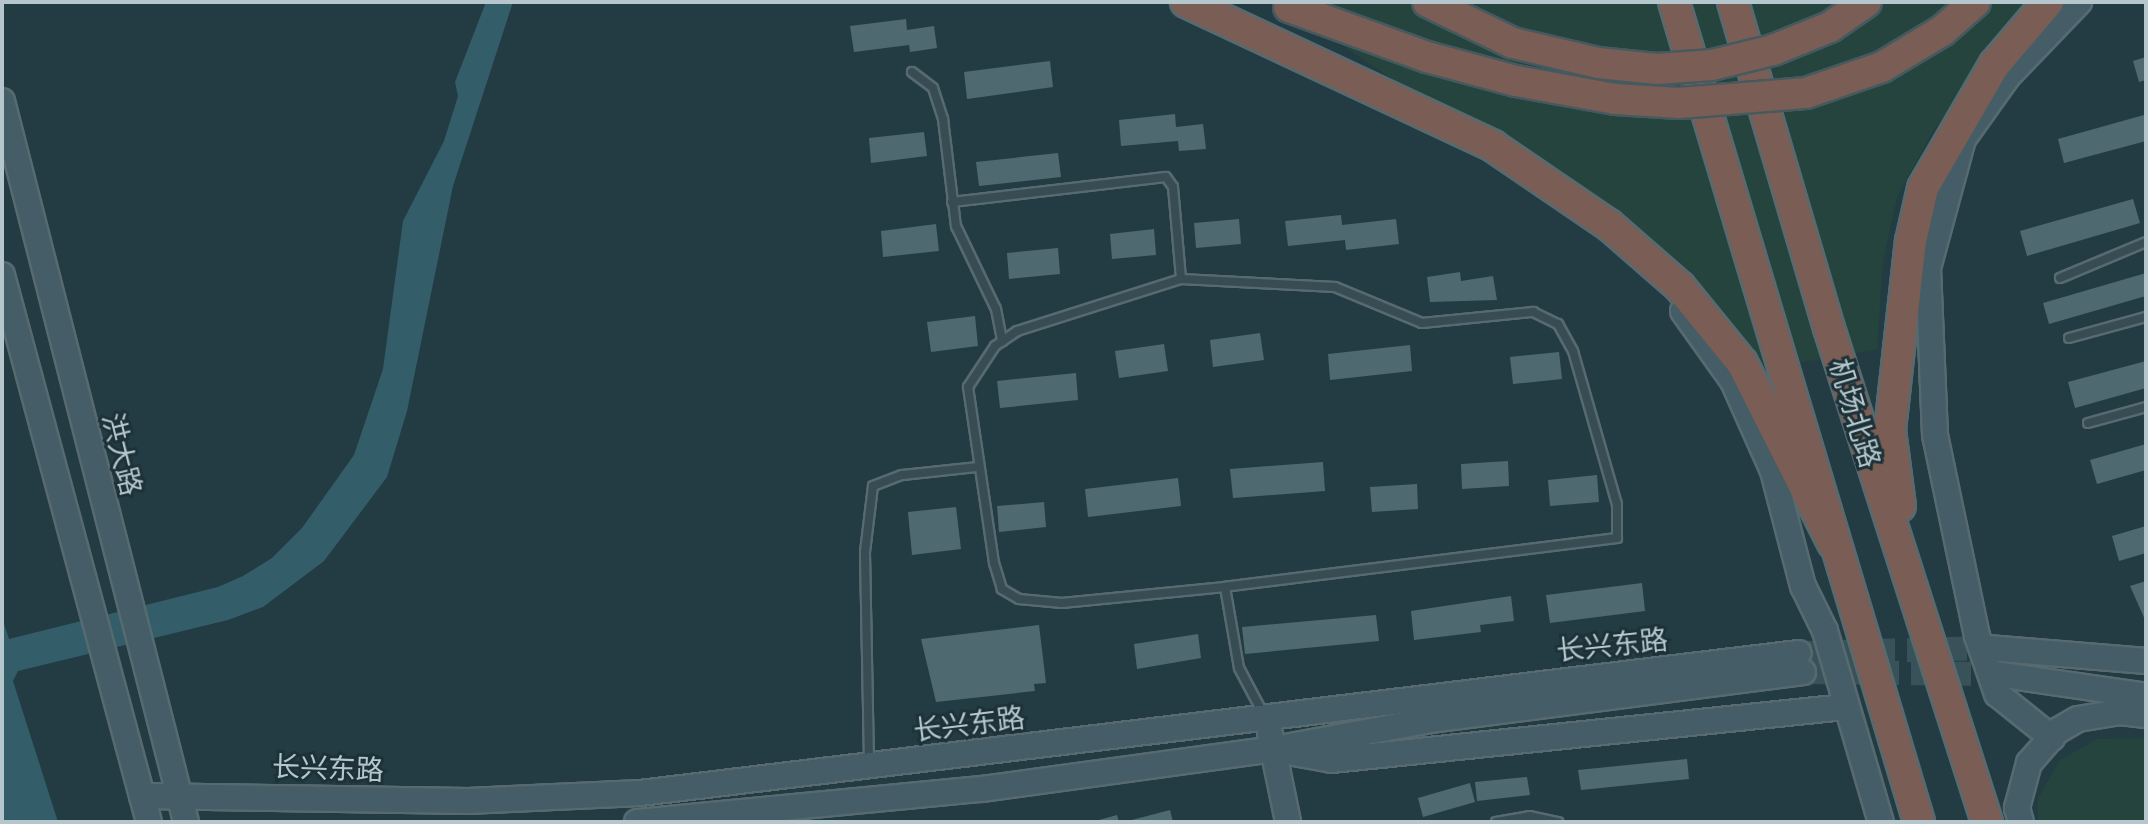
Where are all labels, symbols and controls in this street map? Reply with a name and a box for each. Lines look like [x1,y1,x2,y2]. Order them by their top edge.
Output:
street label: 机场北路 [1824,355,1888,471]
street label: 洪大路 [97,409,149,499]
street label: 长兴东路 [1555,621,1669,667]
street label: 长兴东路 [911,700,1027,746]
street label: 长兴东路 [271,748,385,786]

